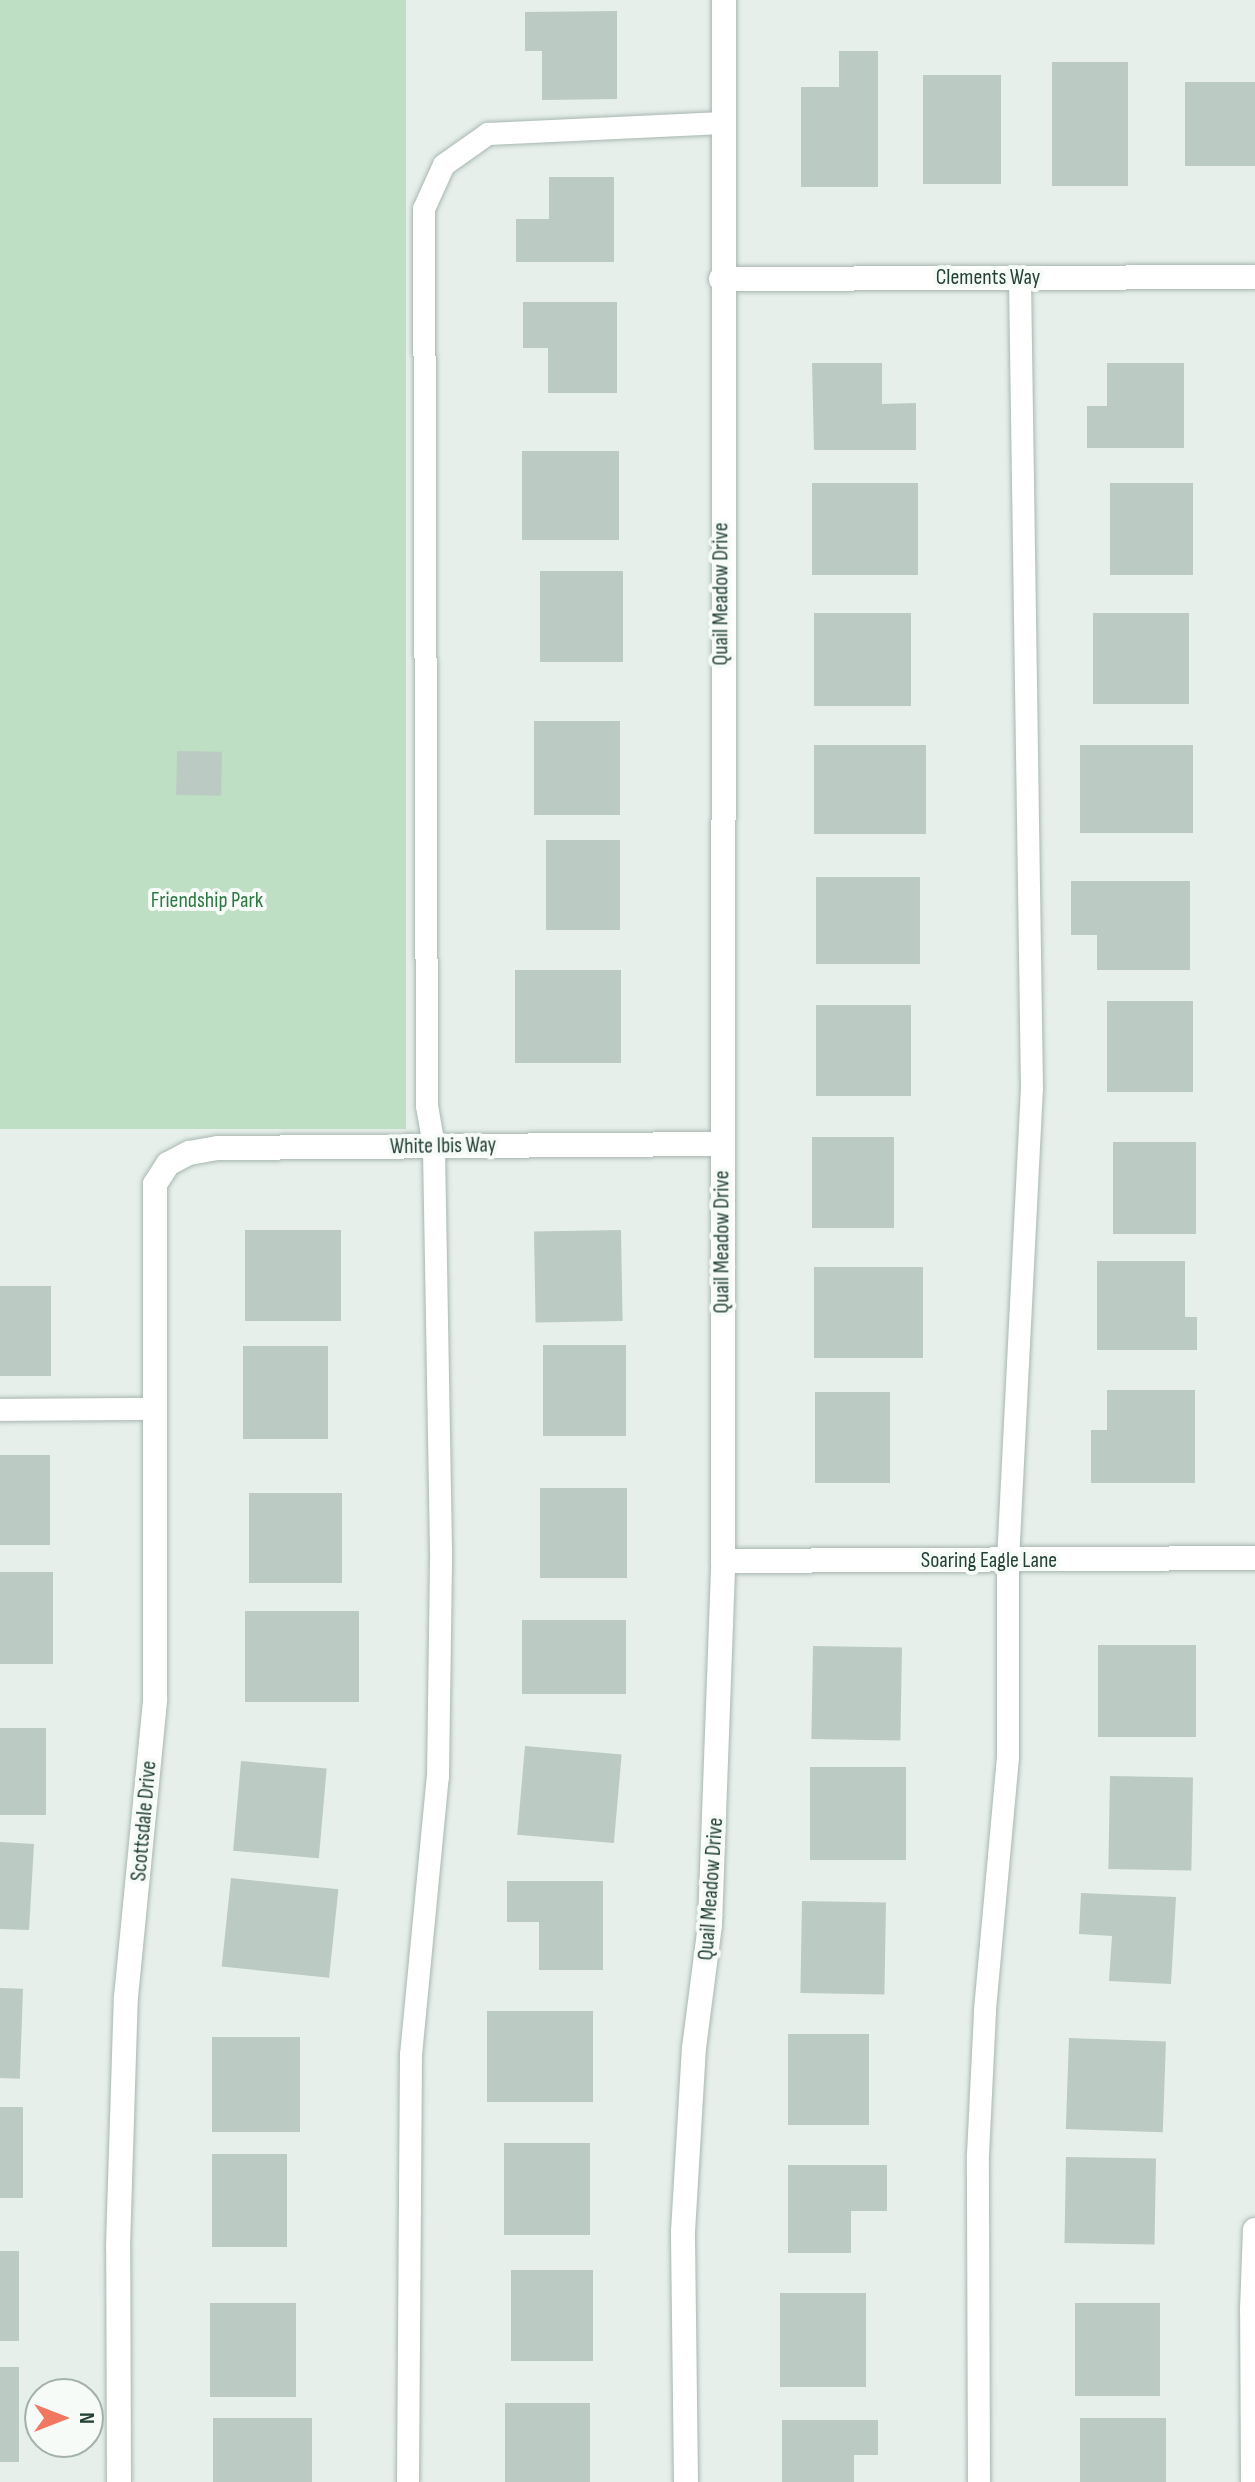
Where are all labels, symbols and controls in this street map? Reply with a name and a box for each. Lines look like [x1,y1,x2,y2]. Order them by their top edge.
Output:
street label: Clements Way [936,265,1040,291]
street label: Quail Meadow Drive [708,522,734,666]
park label: Friendship Park [151,888,263,914]
street label: White Ibis Way [390,1132,496,1160]
street label: Quail Meadow Drive [709,1170,735,1314]
street label: Soaring Eagle Lane [921,1548,1057,1574]
street label: Scottsdale Drive [126,1760,162,1882]
street label: Quail Meadow Drive [693,1817,729,1961]
north arrow [24,2378,104,2458]
text: N [73,2412,100,2424]

